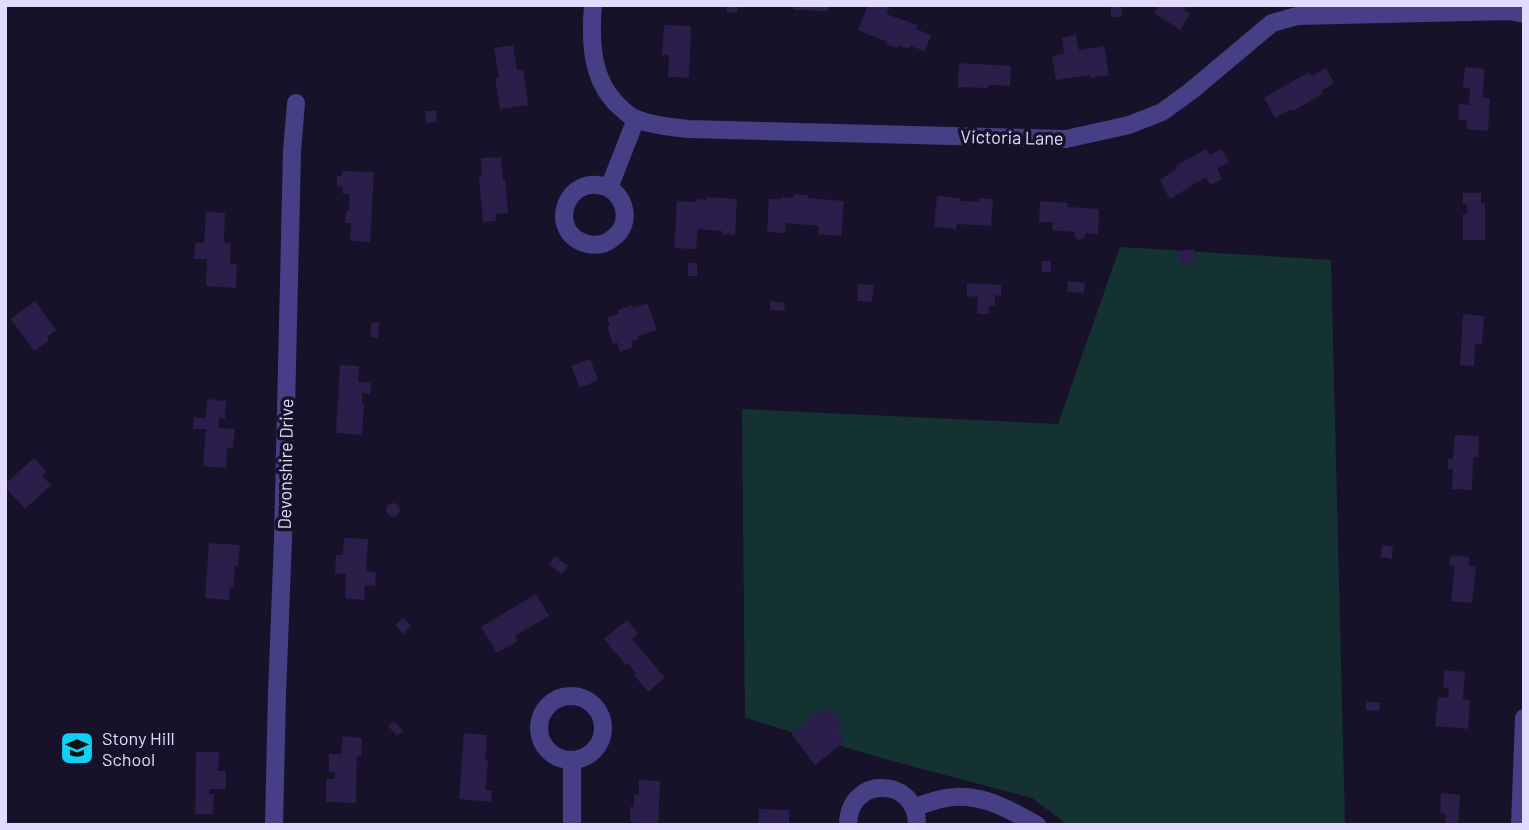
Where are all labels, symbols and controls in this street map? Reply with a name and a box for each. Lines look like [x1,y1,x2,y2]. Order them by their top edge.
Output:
street label: Victoria Lane [960,125,1064,149]
street label: Devonshire Drive [273,398,297,530]
place label: Stony Hill School [102,727,175,770]
school or university icon: Stony Hill School [58,729,96,767]

